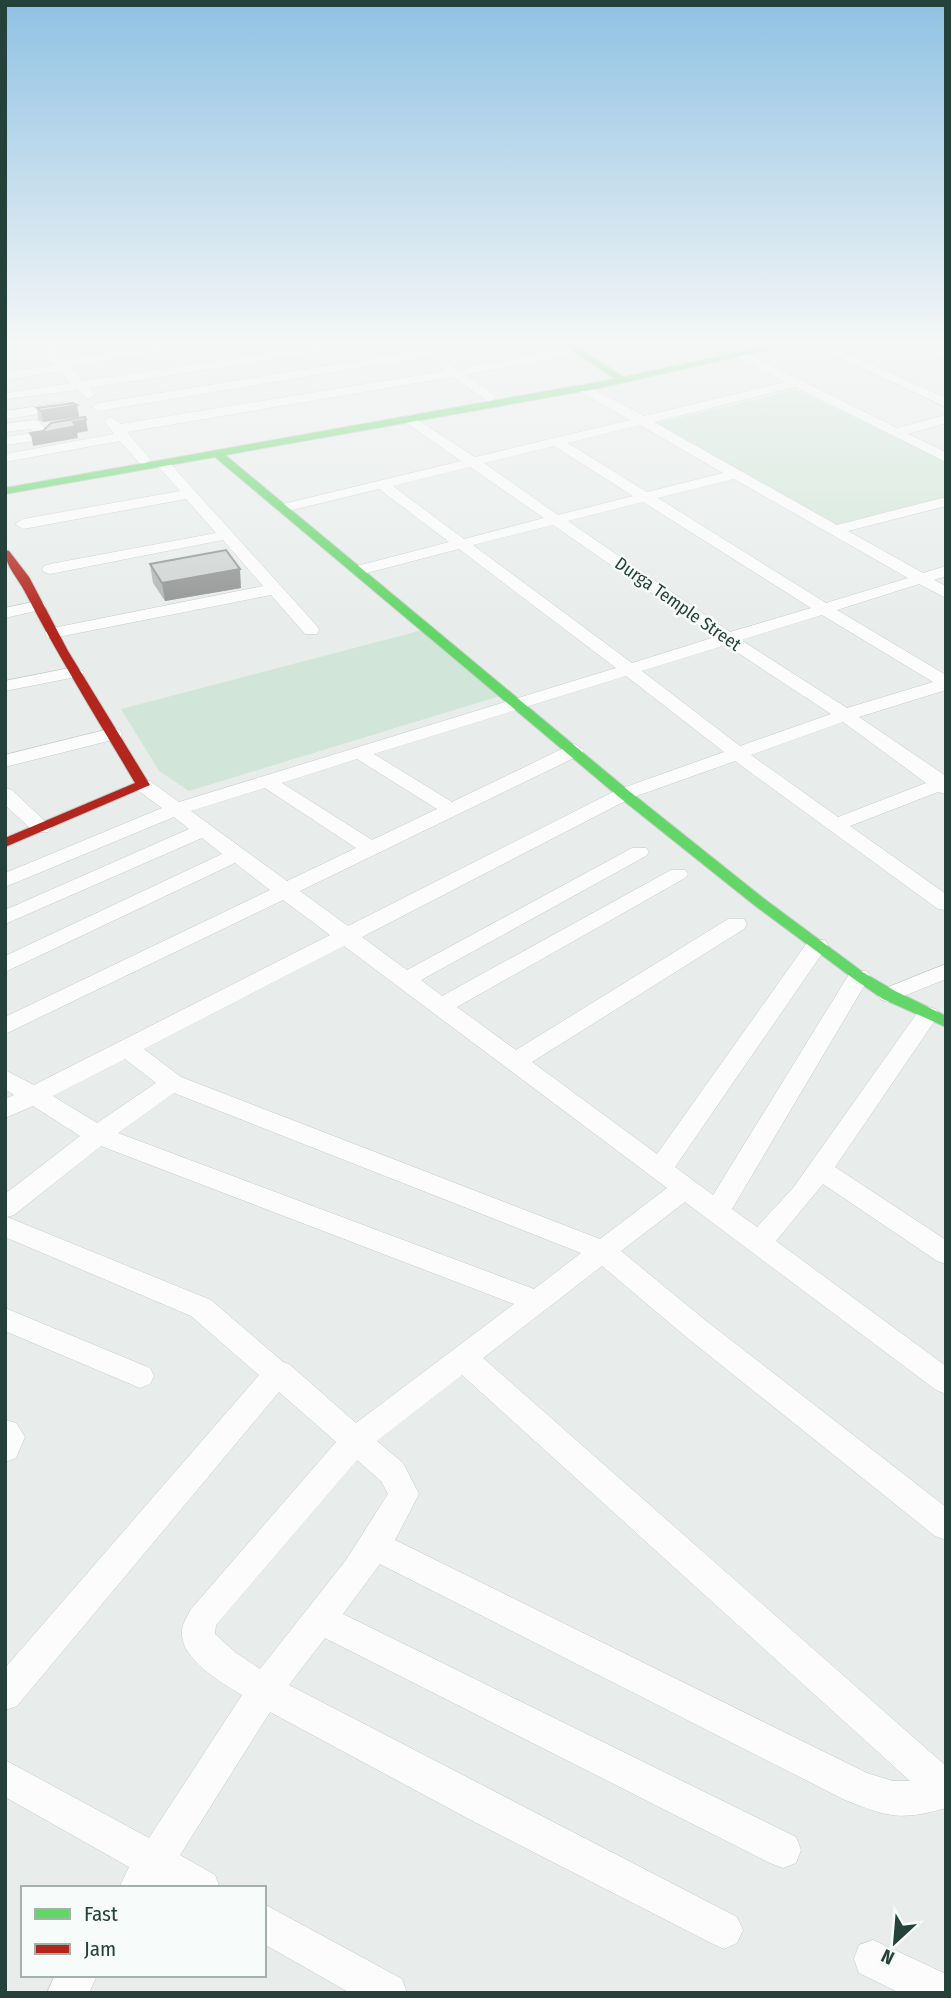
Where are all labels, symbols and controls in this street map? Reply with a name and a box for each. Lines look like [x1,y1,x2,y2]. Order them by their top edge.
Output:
street label: Durga Temple Street [611,552,745,656]
legend [21,1886,266,1977]
text: Fast [84,1901,118,1927]
north arrow [860,1907,930,1977]
text: Jam [84,1936,116,1962]
text: N [878,1944,898,1970]

